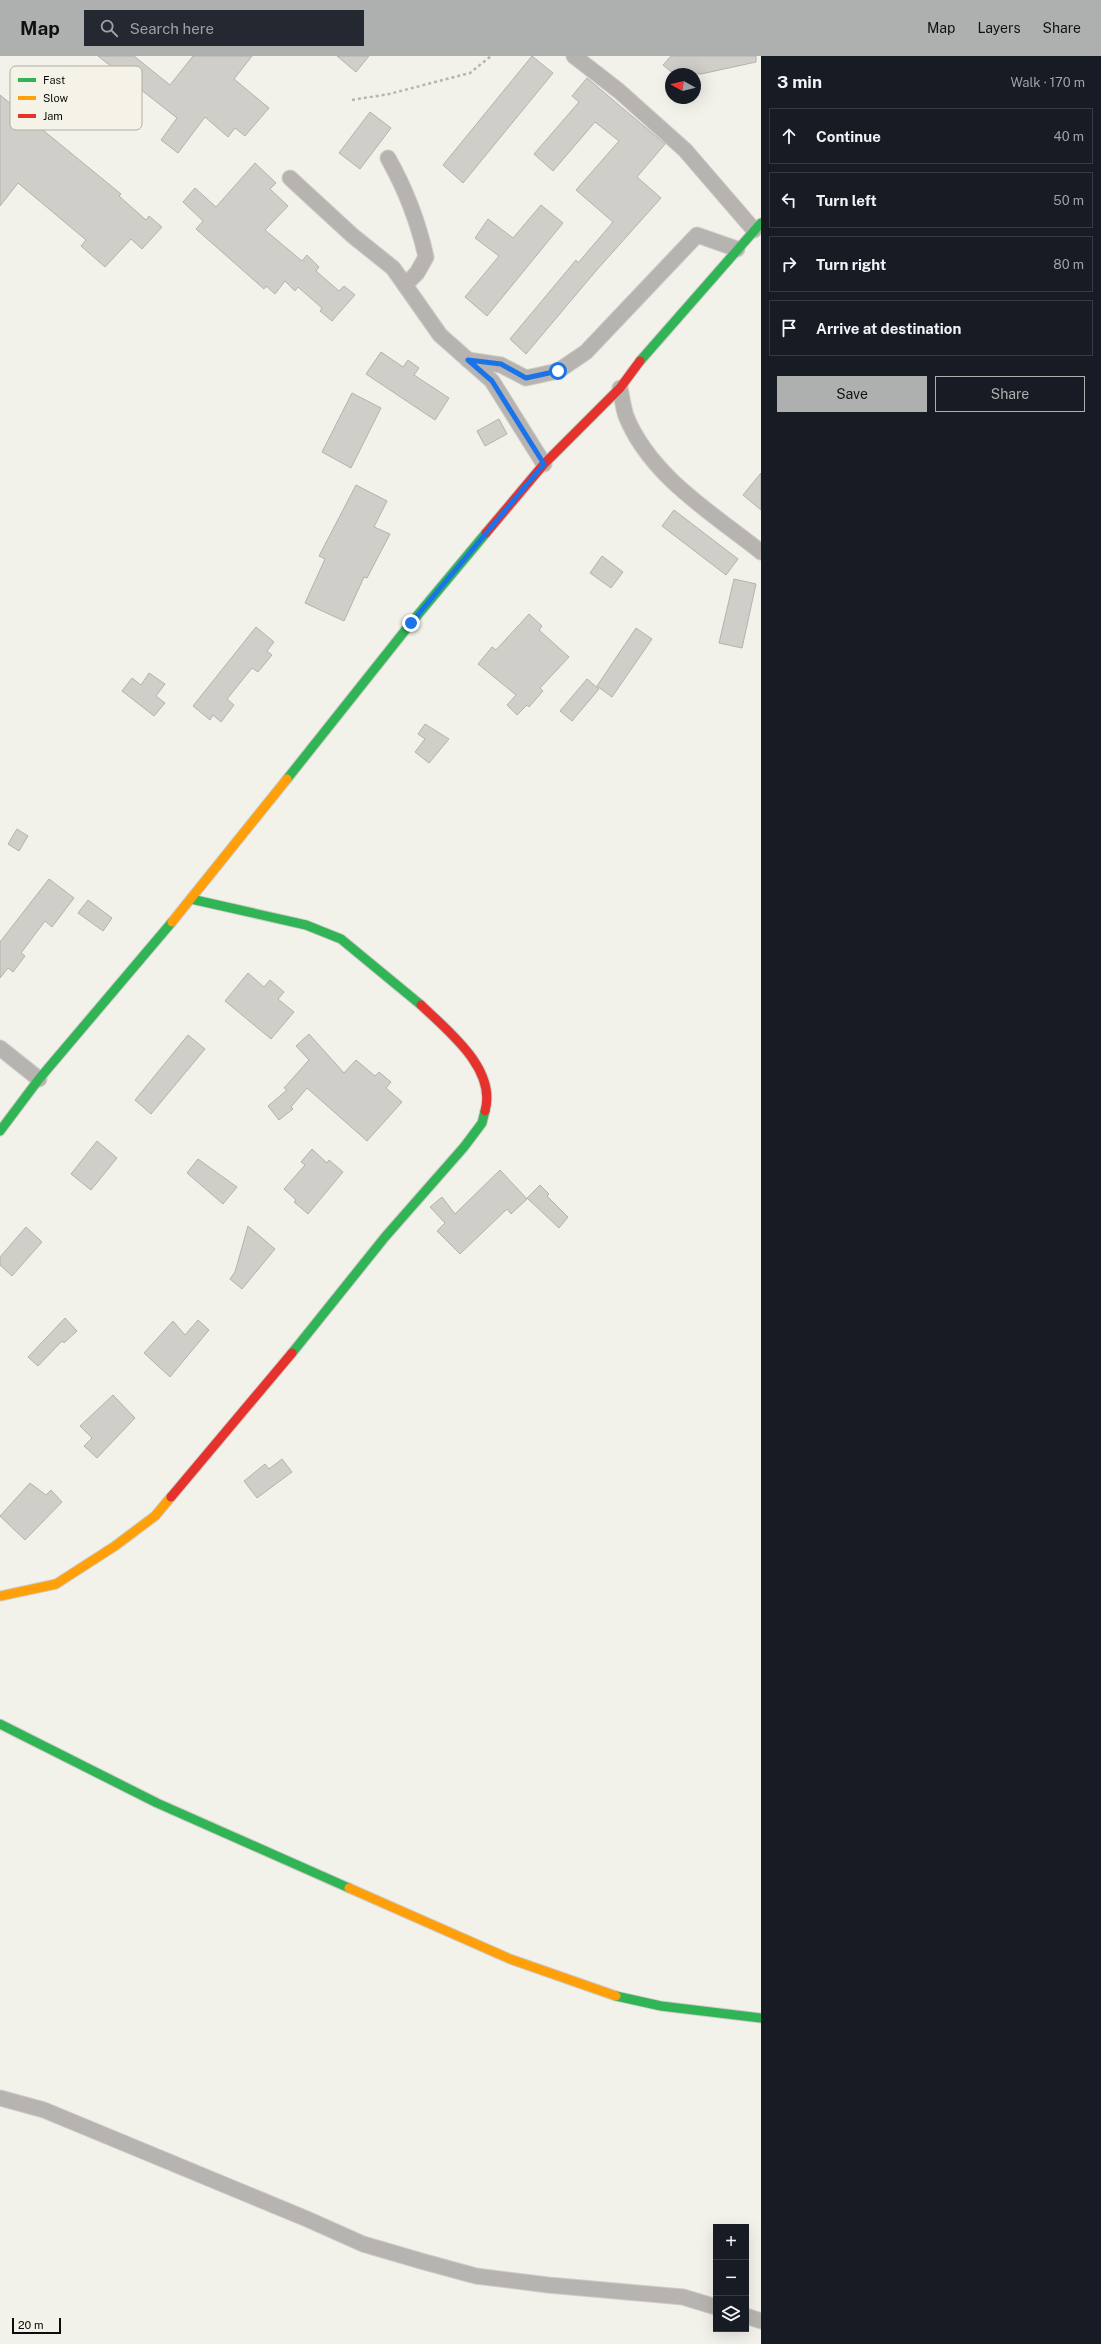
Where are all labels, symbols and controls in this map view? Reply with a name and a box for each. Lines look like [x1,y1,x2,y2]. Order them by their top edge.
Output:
search box [84,10,364,46]
text: Map [20,17,60,39]
icon: search [98,17,120,39]
text: Search here [130,20,214,37]
text: Map [927,20,955,36]
text: Layers [977,20,1021,36]
text: Share [1043,20,1081,36]
legend [10,66,142,130]
north arrow [665,68,701,104]
text: 3 min [777,72,822,92]
text: Fast [43,74,65,86]
text: Walk · 170 m [1010,75,1085,90]
text: Slow [43,92,69,104]
text: Jam [43,110,63,122]
icon: ahead [778,125,800,147]
text: Continue [816,128,881,145]
text: 40 m [1053,129,1084,144]
icon: left [778,189,800,211]
text: Turn left [816,192,877,209]
text: 50 m [1053,193,1084,208]
icon: right [778,253,800,275]
text: Turn right [816,256,886,273]
text: 80 m [1053,257,1084,272]
icon: arrive [778,317,800,339]
text: Arrive at destination [816,320,961,337]
route start [549,362,567,380]
button: Save [777,376,927,412]
button: Share [935,376,1085,412]
route end [402,614,420,632]
map controls [713,2224,749,2332]
button: + [713,2224,749,2260]
button: − [713,2260,749,2296]
button: layers [713,2296,749,2332]
scale bar [12,2316,61,2335]
text: 20 m [18,2319,43,2331]

